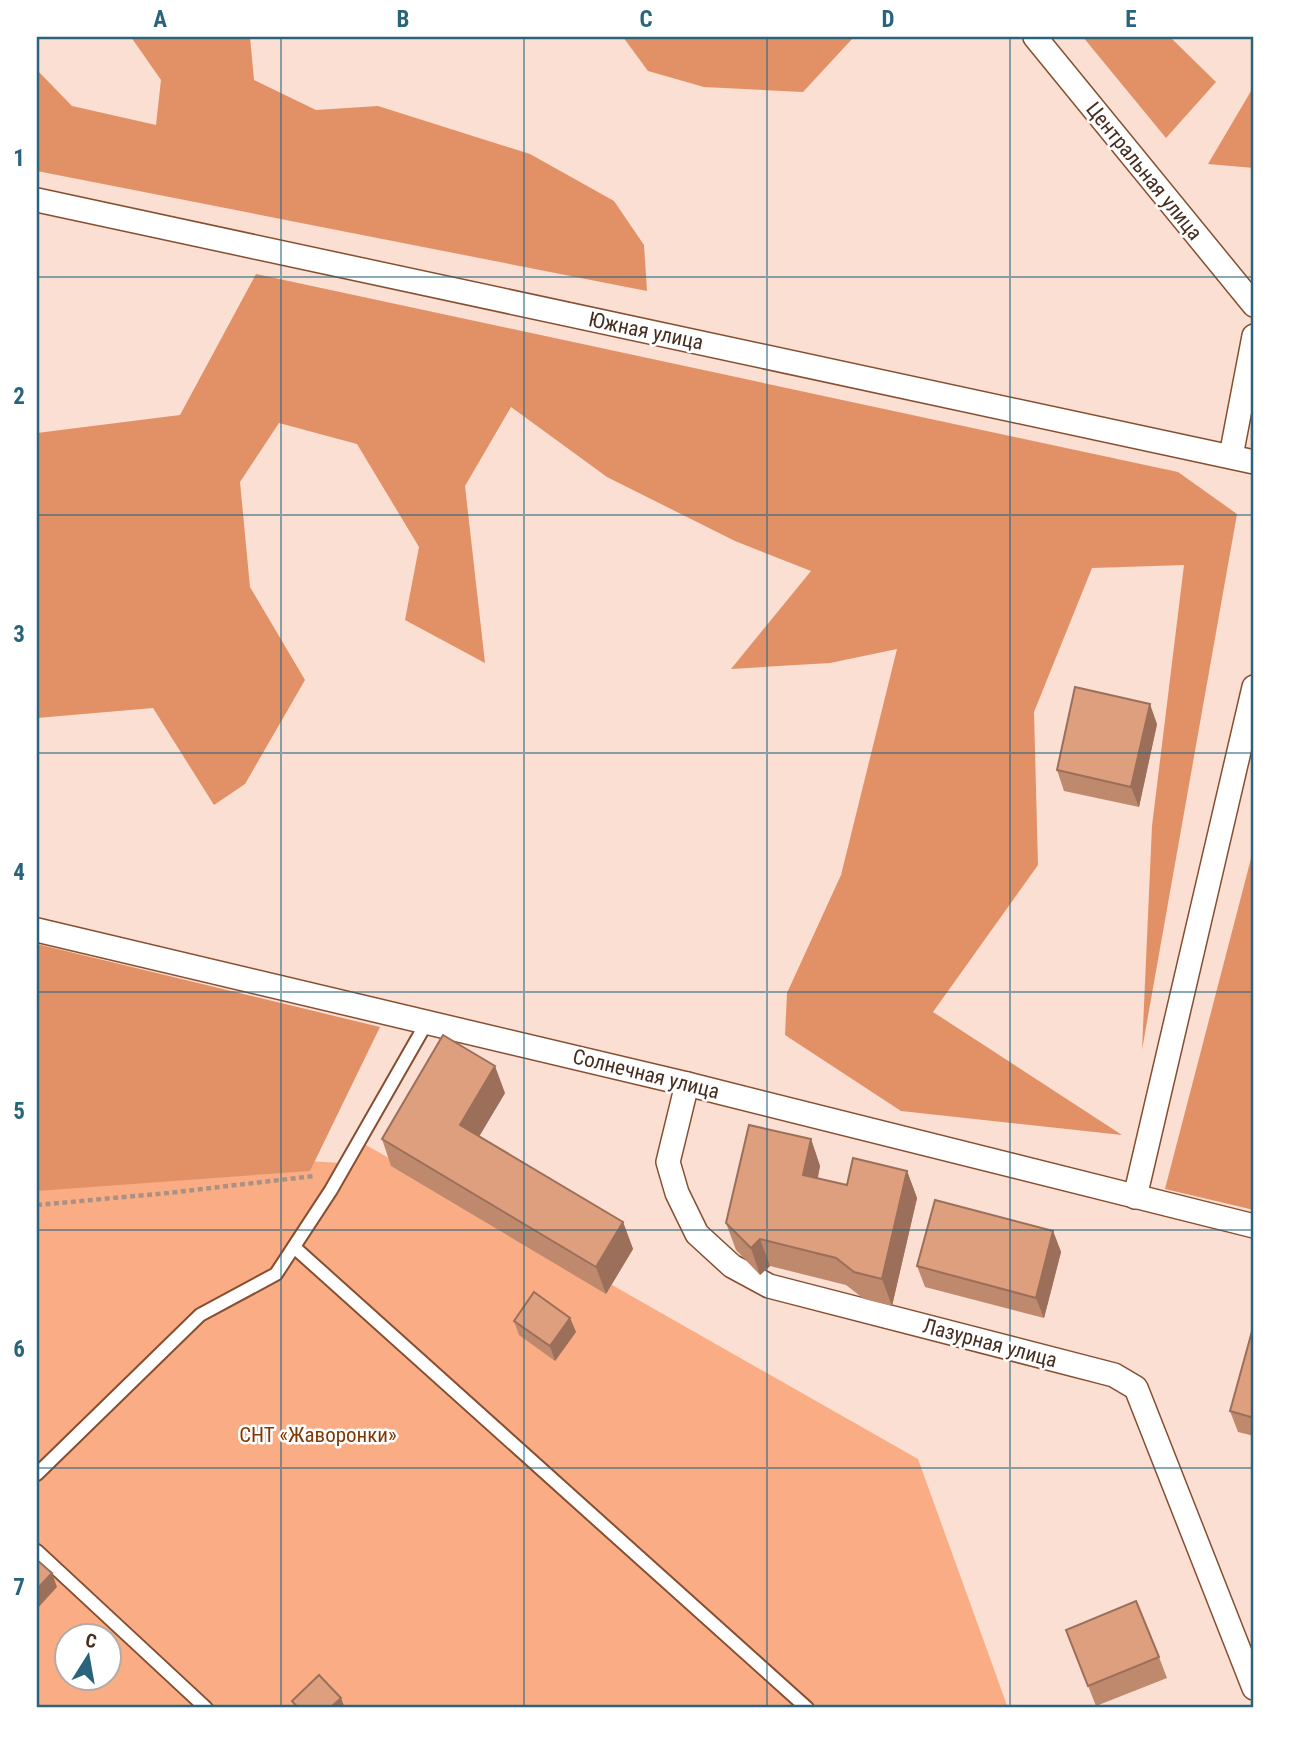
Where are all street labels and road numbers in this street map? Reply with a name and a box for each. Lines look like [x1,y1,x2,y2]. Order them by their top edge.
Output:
street label: Центральная улица [1081,97,1207,245]
street label: Южная улица [587,307,705,355]
street label: Солнечная улица [570,1044,722,1104]
street label: Лазурная улица [920,1314,1060,1372]

